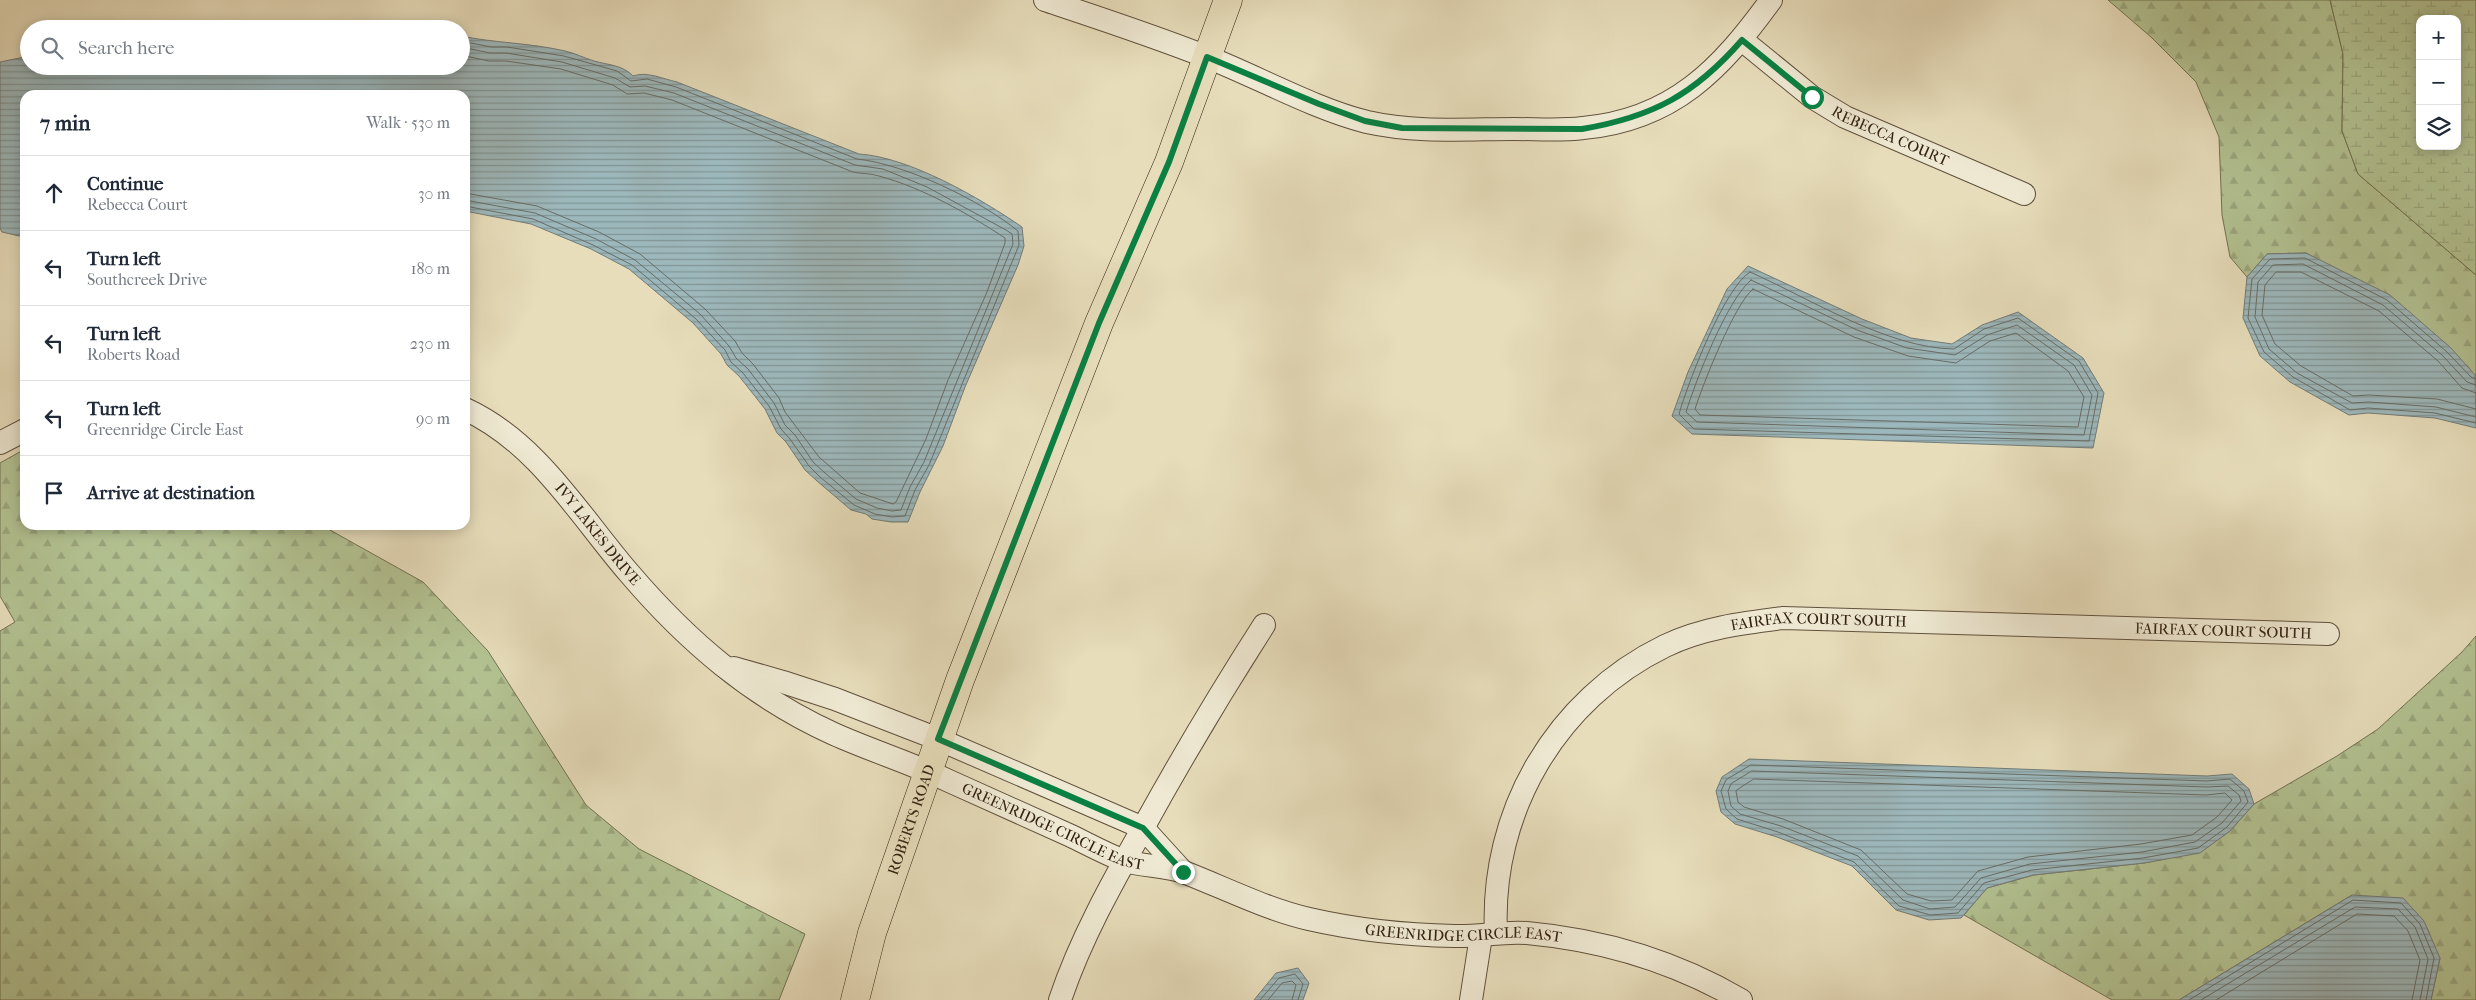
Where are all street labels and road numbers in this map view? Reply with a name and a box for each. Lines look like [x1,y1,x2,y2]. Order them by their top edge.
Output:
street label: REBECCA COURT [1828,102,1952,170]
street label: IVY LAKES DRIVE [551,479,644,589]
street label: FAIRFAX COURT SOUTH [1729,609,1907,634]
street label: FAIRFAX COURT SOUTH [2135,619,2312,643]
street label: ROBERTS ROAD [884,762,939,877]
street label: GREENRIDGE CIRCLE EAST [959,779,1146,874]
street label: GREENRIDGE CIRCLE EAST [1364,920,1564,946]

